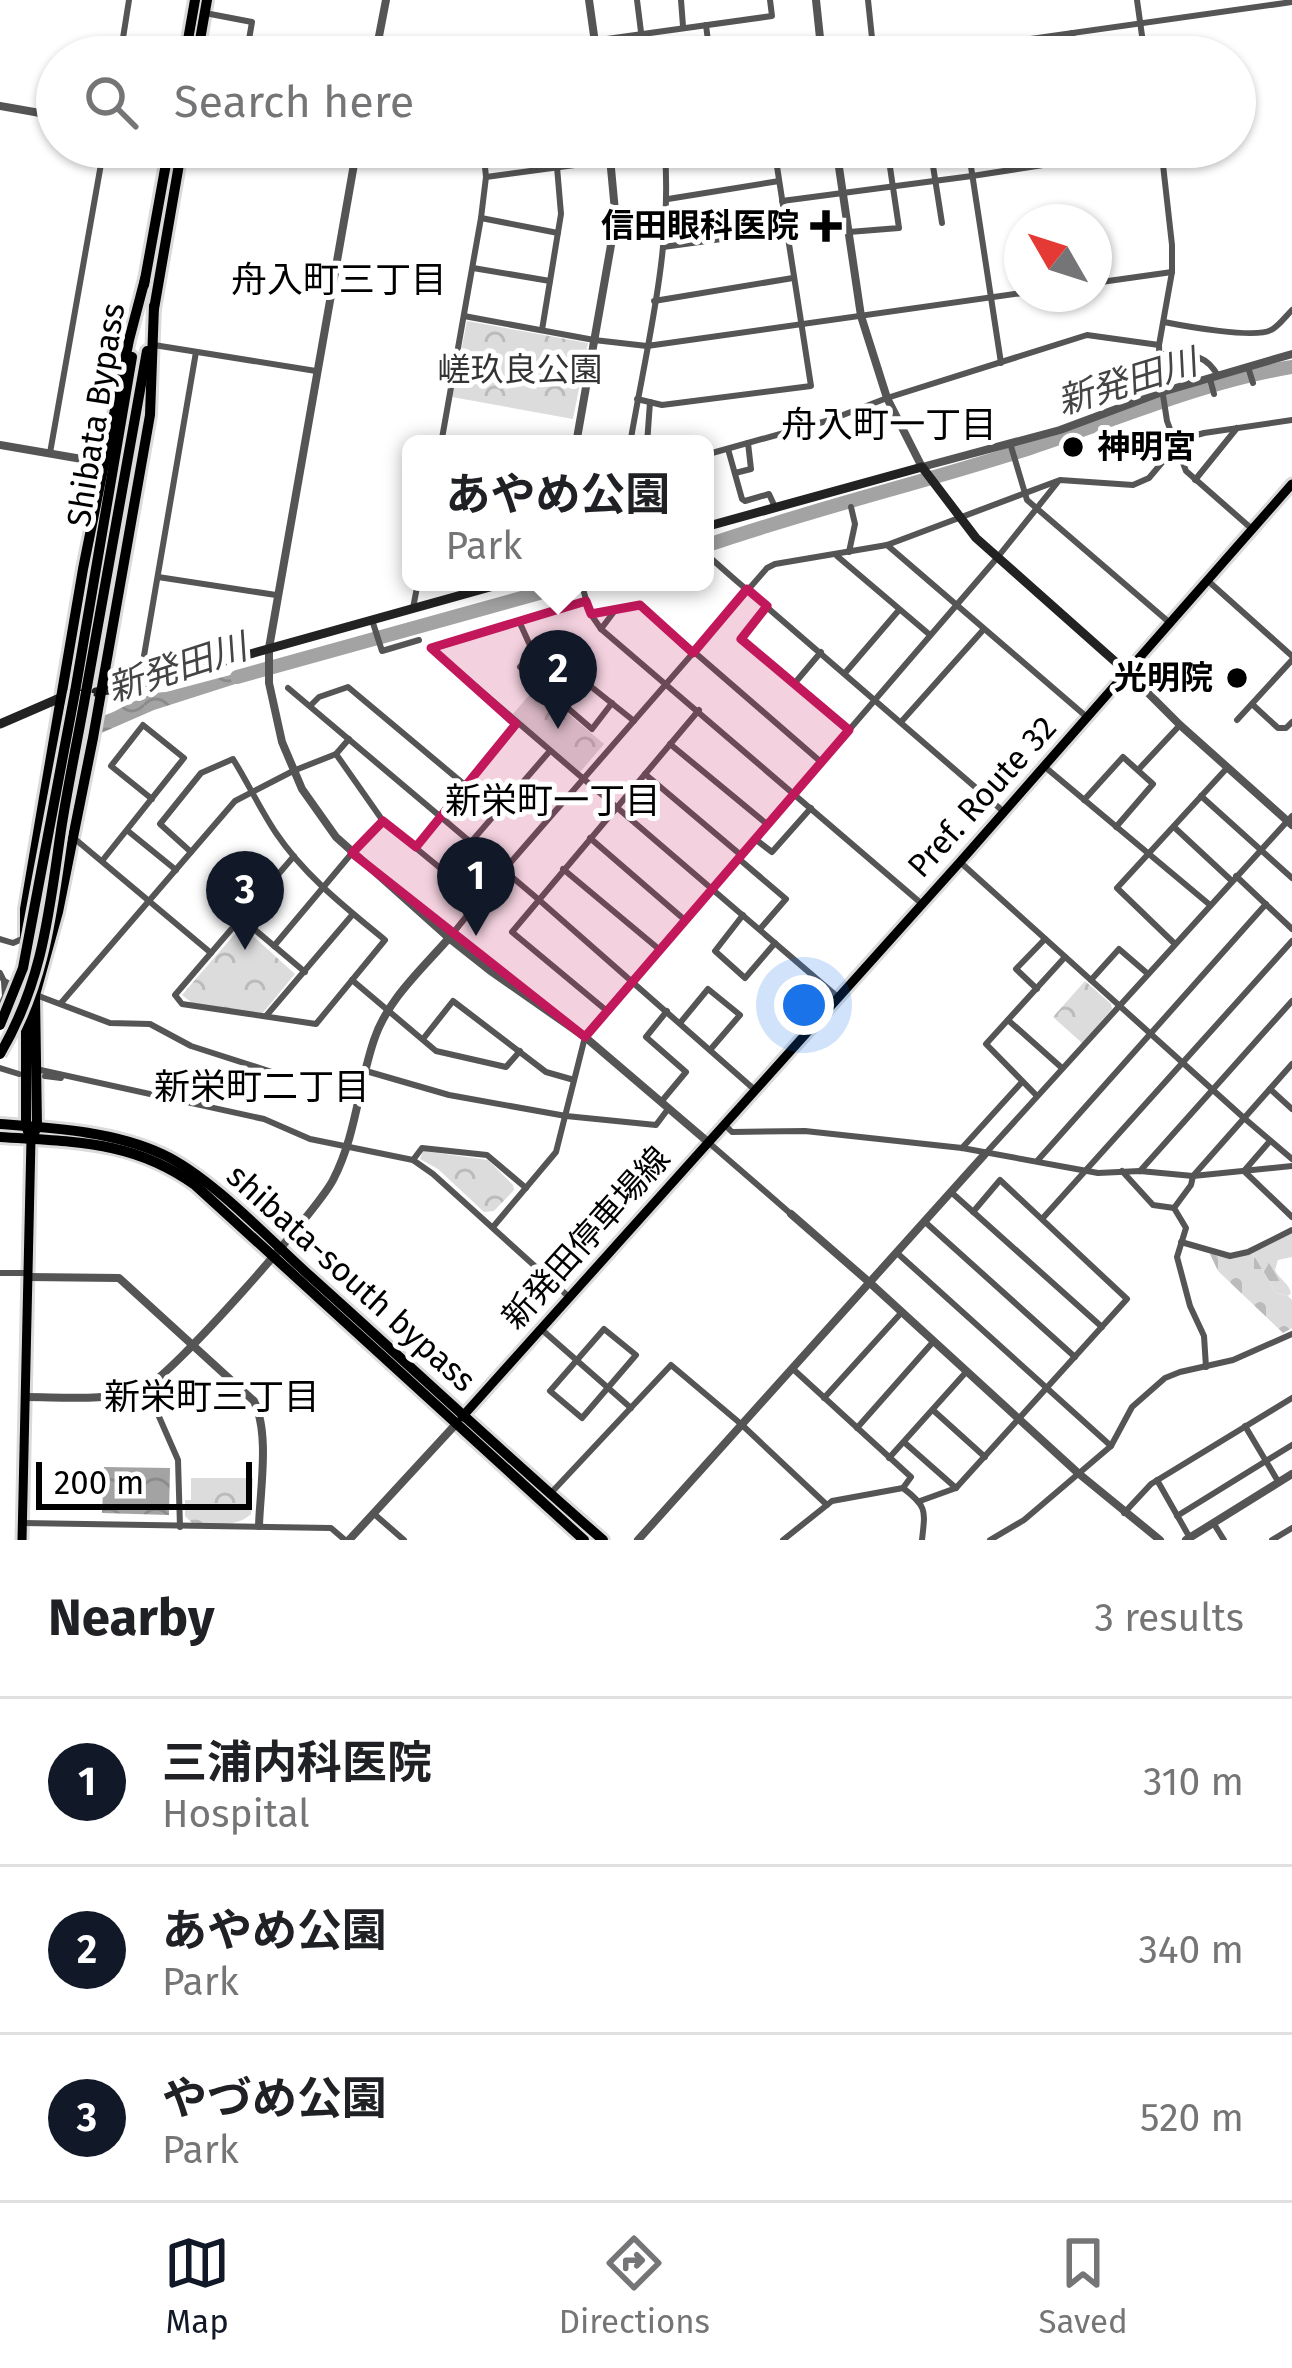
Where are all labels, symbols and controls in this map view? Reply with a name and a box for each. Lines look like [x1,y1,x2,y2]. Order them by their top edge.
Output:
search box [36,36,1256,168]
icon: search [78,69,144,135]
text: Search here [174,75,414,129]
north arrow [1004,204,1112,312]
place label: 信田眼科医院 [601,206,799,246]
marker: 信田眼科医院 [810,210,842,242]
district label: 舟入町三丁目 [231,258,447,302]
street label: Shibata Bypass [59,300,133,530]
water label: 新発田川 [1052,339,1206,424]
park label: 嵯玖良公園 [438,350,603,390]
district label: 舟入町一丁目 [781,403,997,447]
place label: 神明宮 [1097,427,1196,467]
marker: 神明宮 [1060,434,1086,460]
popup [402,435,714,591]
text: あやめ公園 [445,468,671,522]
text: Park [445,523,522,569]
water label: 新発田川 [102,624,256,711]
pin: 2 [519,630,597,729]
place label: 光明院 [1114,658,1213,698]
marker: 光明院 [1224,665,1250,691]
street label: Pref. Route 32 [899,708,1065,886]
district label: 新栄町一丁目 [445,779,661,823]
pin: 1 [437,837,515,936]
pin: 3 [206,851,284,950]
your location [774,975,834,1035]
district label: 新栄町二丁目 [154,1065,370,1109]
street label: 新発田停車場線 [494,1139,678,1337]
street label: shibata-south bypass [218,1156,484,1400]
district label: 新栄町三丁目 [104,1375,320,1419]
scale bar [36,1456,252,1509]
text: 200 m [54,1463,144,1503]
text: Nearby [48,1587,214,1649]
text: 3 results [1094,1595,1244,1641]
text: 三浦内科医院 [162,1736,432,1790]
text: 1 [78,1759,96,1805]
text: 310 m [1143,1759,1244,1805]
text: Hospital [162,1791,310,1837]
text: あやめ公園 [162,1904,387,1958]
text: 2 [77,1927,97,1973]
text: 340 m [1138,1927,1244,1973]
text: Park [162,1959,239,2005]
text: やづめ公園 [162,2072,387,2126]
text: 3 [77,2095,97,2141]
text: 520 m [1140,2095,1244,2141]
text: Park [162,2127,239,2173]
tab: Map [164,2230,230,2342]
tab: Directions [559,2230,710,2342]
tab: Saved [1038,2230,1128,2342]

